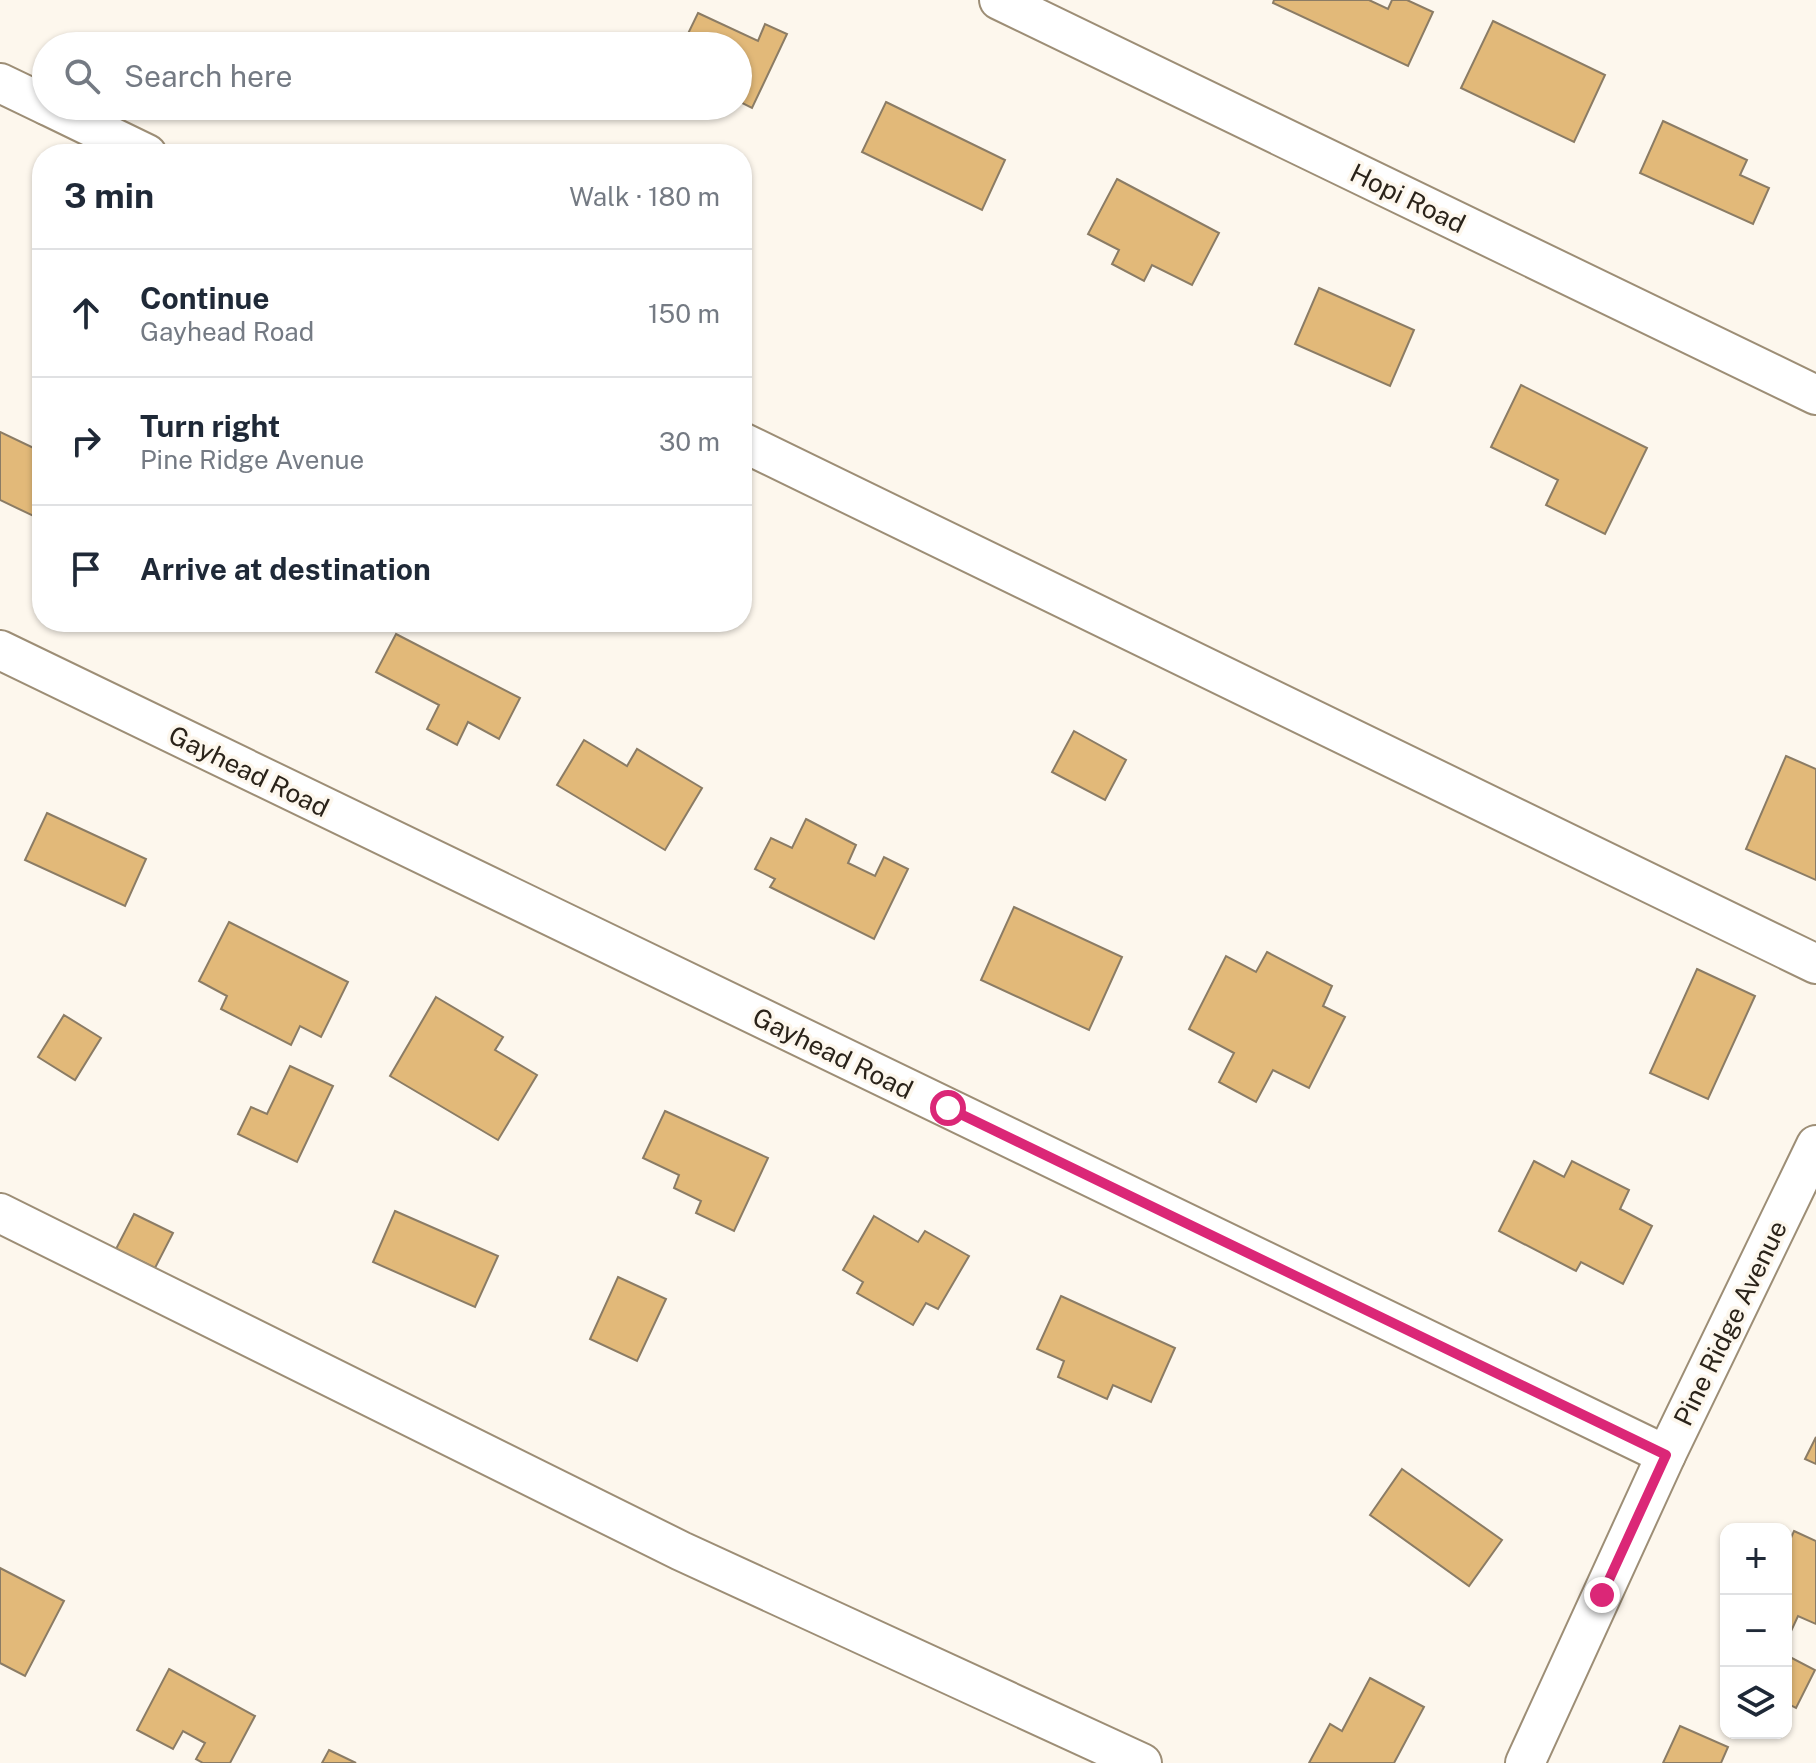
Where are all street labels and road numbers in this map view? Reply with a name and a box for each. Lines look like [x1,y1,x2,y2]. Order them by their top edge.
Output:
street label: Hopi Road [1345,157,1471,239]
street label: Gayhead Road [164,719,334,823]
street label: Gayhead Road [748,1001,918,1105]
street label: Pine Ridge Avenue [1667,1215,1793,1431]

